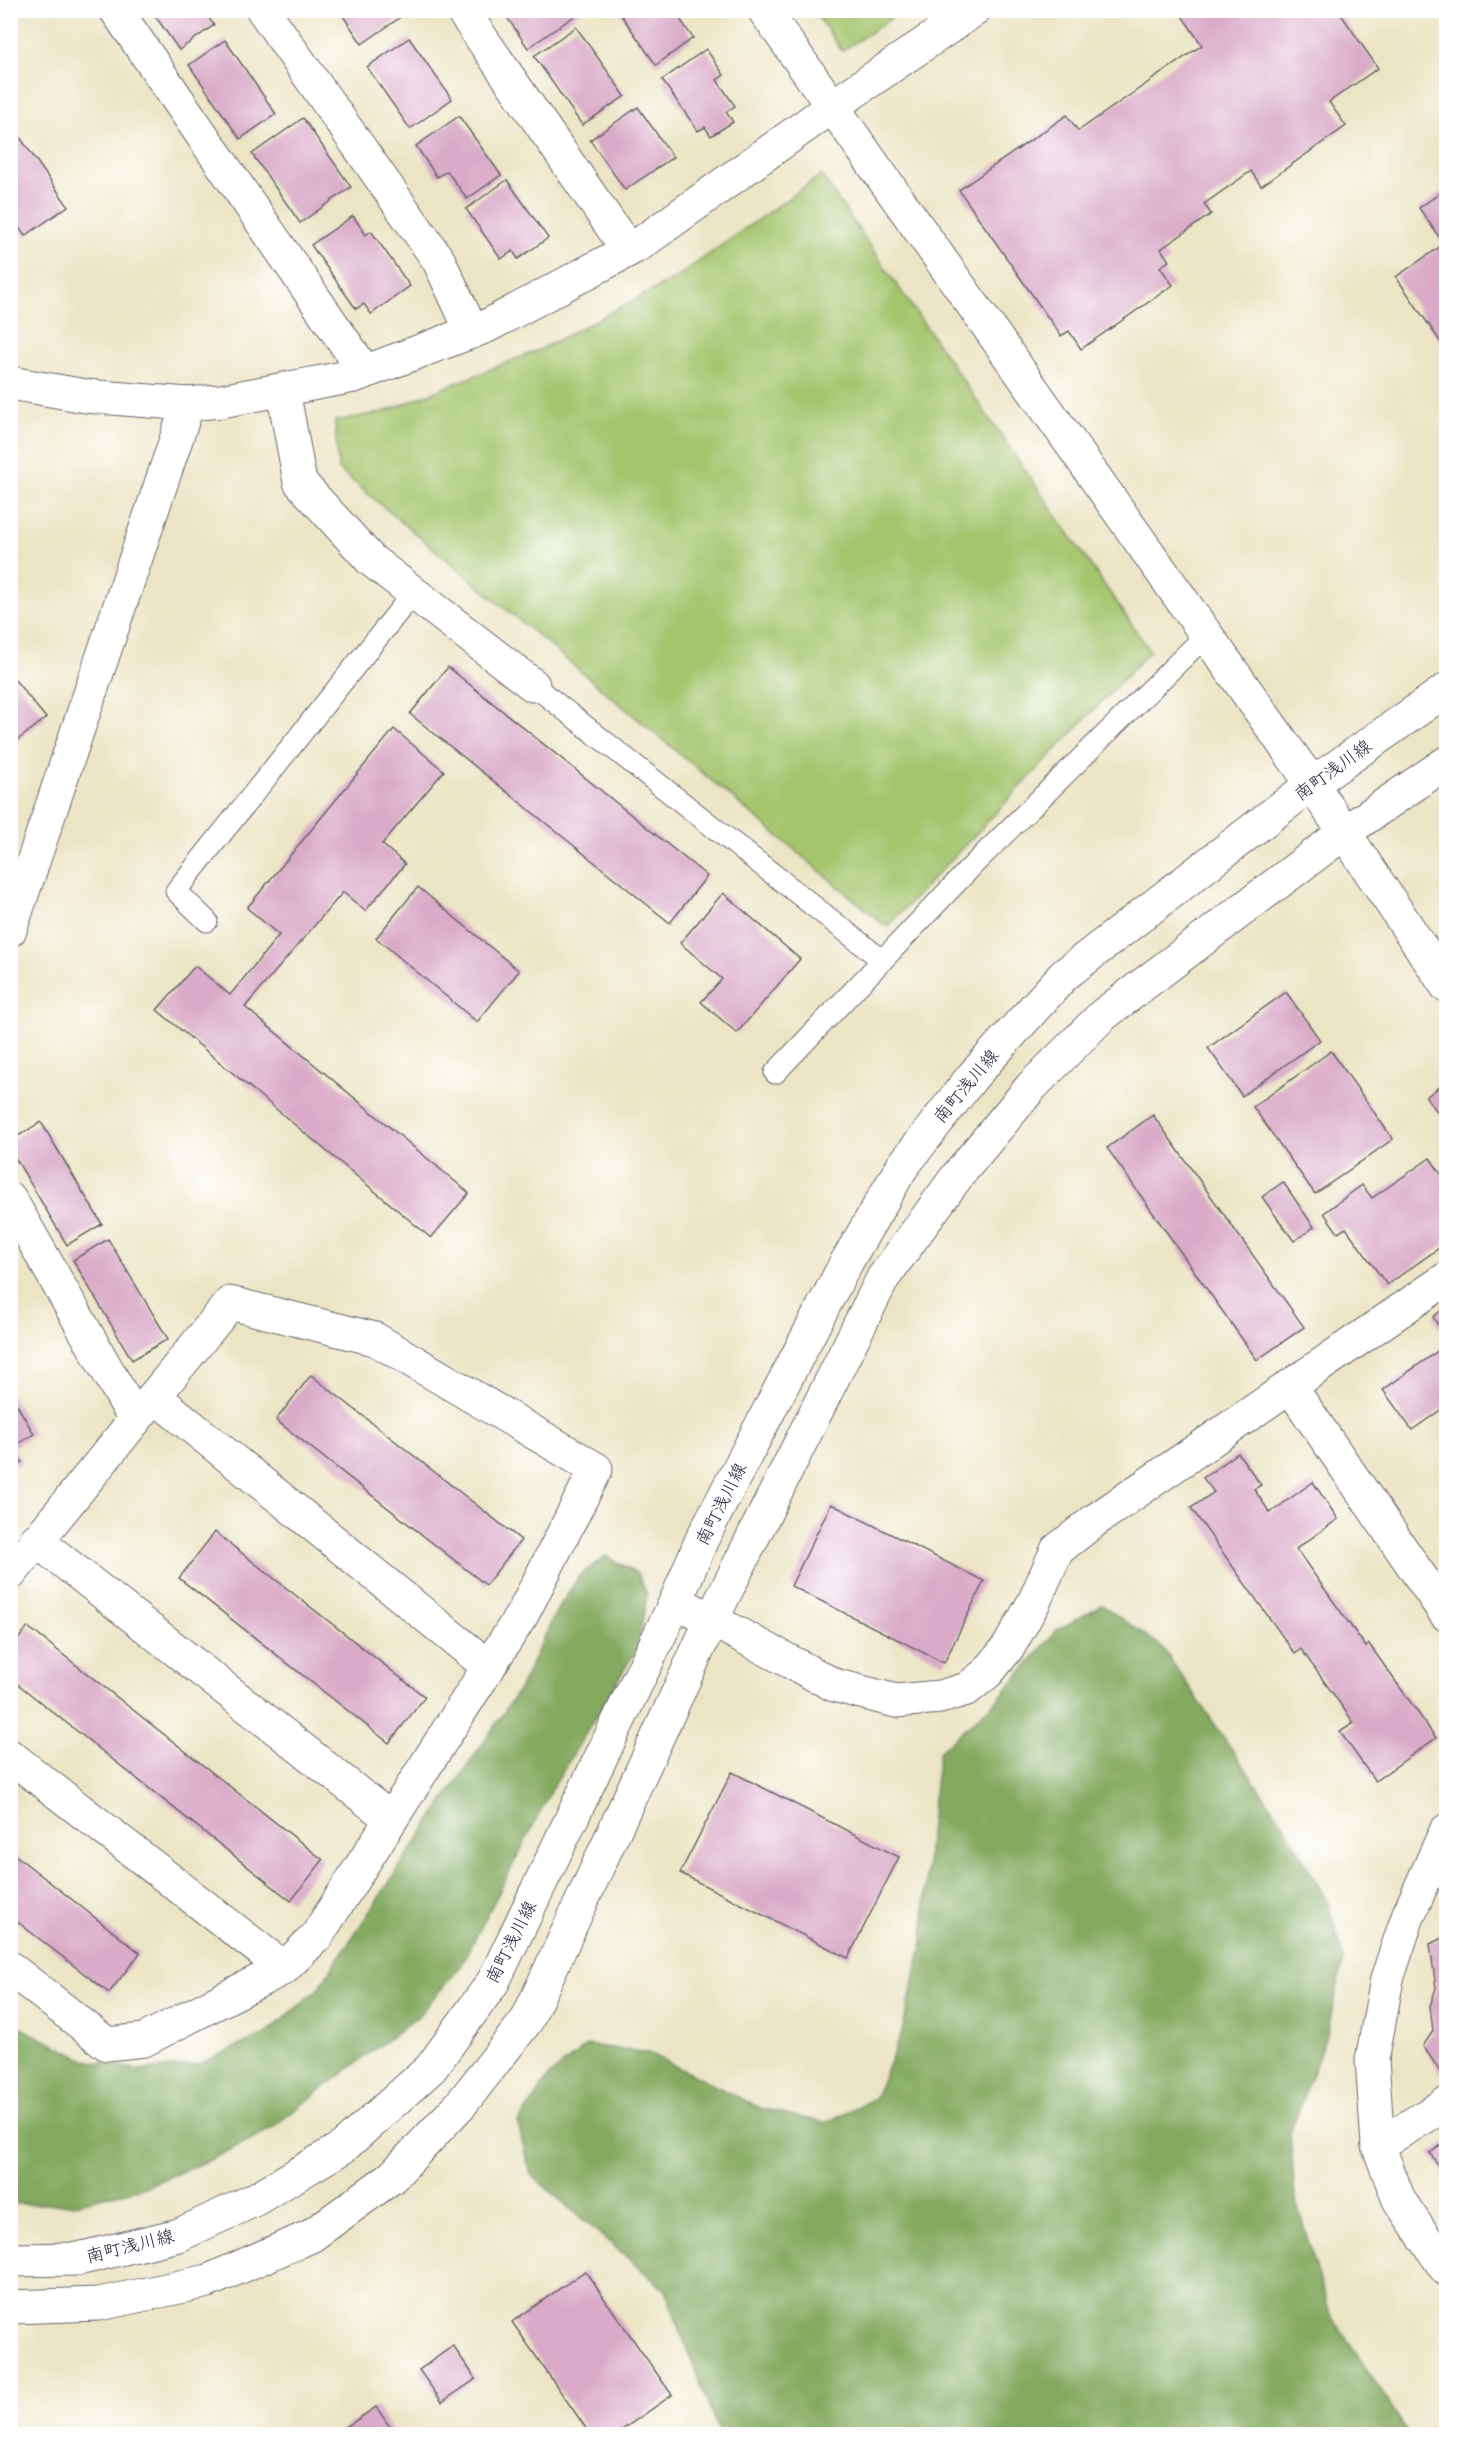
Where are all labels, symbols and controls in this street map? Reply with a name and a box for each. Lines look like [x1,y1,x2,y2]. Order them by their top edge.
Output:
street label: 南町浅川線 [1287,731,1379,809]
street label: 南町浅川線 [925,1041,1007,1131]
street label: 南町浅川線 [686,1457,756,1551]
street label: 南町浅川線 [476,1895,546,1989]
street label: 南町浅川線 [82,2220,178,2272]

